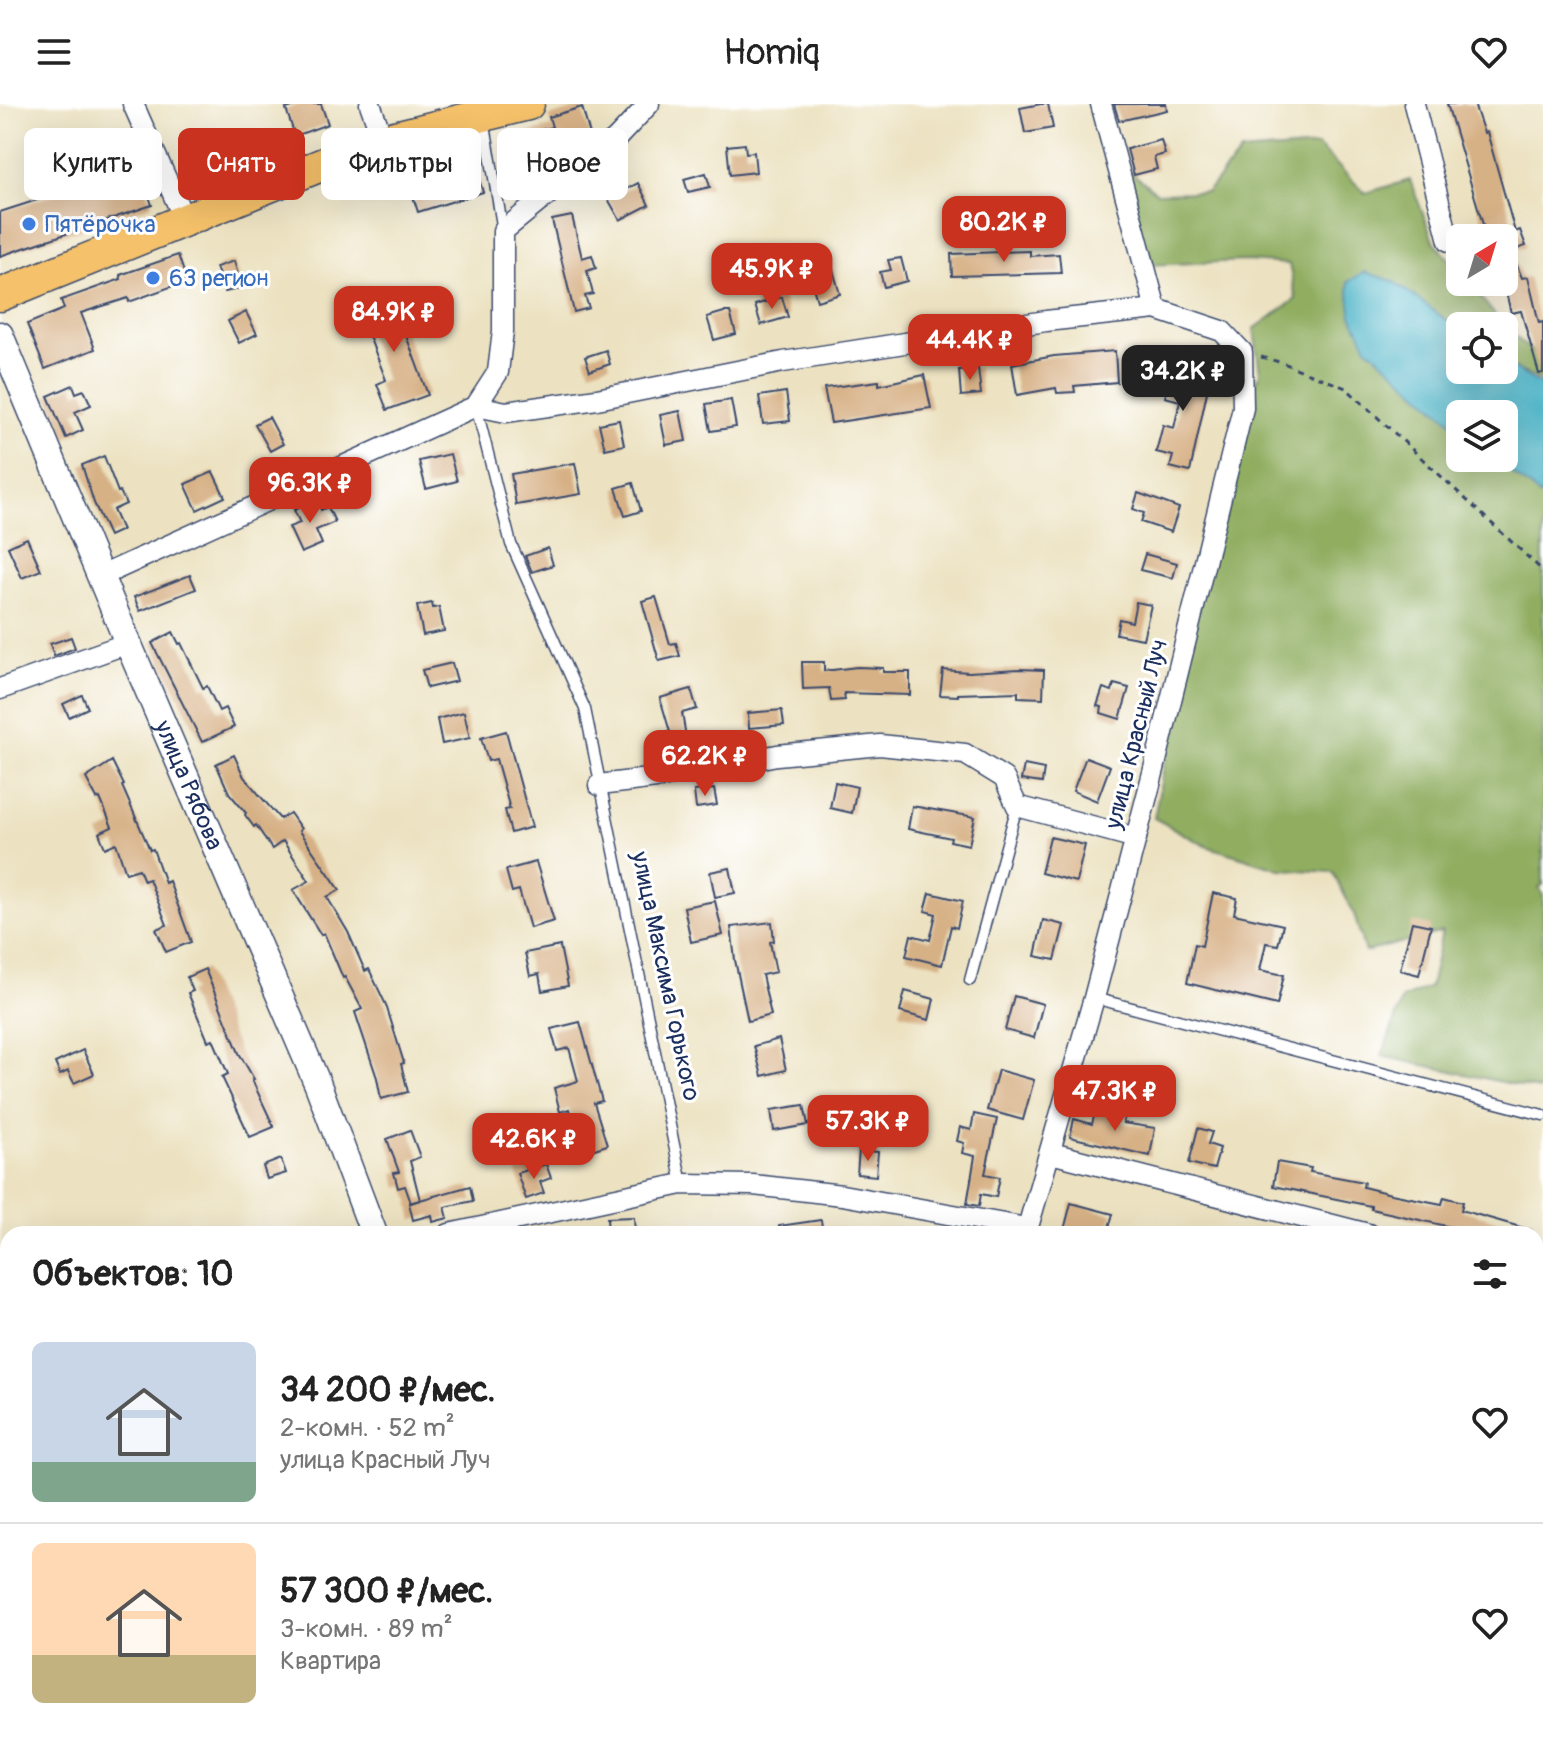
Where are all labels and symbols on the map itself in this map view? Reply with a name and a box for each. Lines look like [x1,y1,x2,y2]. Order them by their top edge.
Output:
pin: 80.2K ₽ [930,196,1078,264]
place label: Пятёрочка [45,210,156,239]
marker: Пятёрочка [20,215,38,233]
north arrow [1446,224,1518,296]
pin: 45.9K ₽ [698,243,846,311]
place label: 63 регион [169,264,268,293]
marker: 63 регион [144,269,162,287]
pin: 84.9K ₽ [320,286,468,354]
pin: 44.4K ₽ [896,314,1044,382]
pin: 34.2K ₽ [1109,345,1257,413]
pin: 96.3K ₽ [236,457,384,525]
street label: улица Красный Луч [1099,636,1174,833]
street label: улица Рябова [148,715,229,854]
pin: 62.2K ₽ [631,730,779,798]
street label: улица Максима Горького [625,848,706,1103]
pin: 47.3K ₽ [1041,1065,1189,1133]
pin: 57.3K ₽ [794,1095,942,1163]
pin: 42.6K ₽ [460,1113,608,1181]

